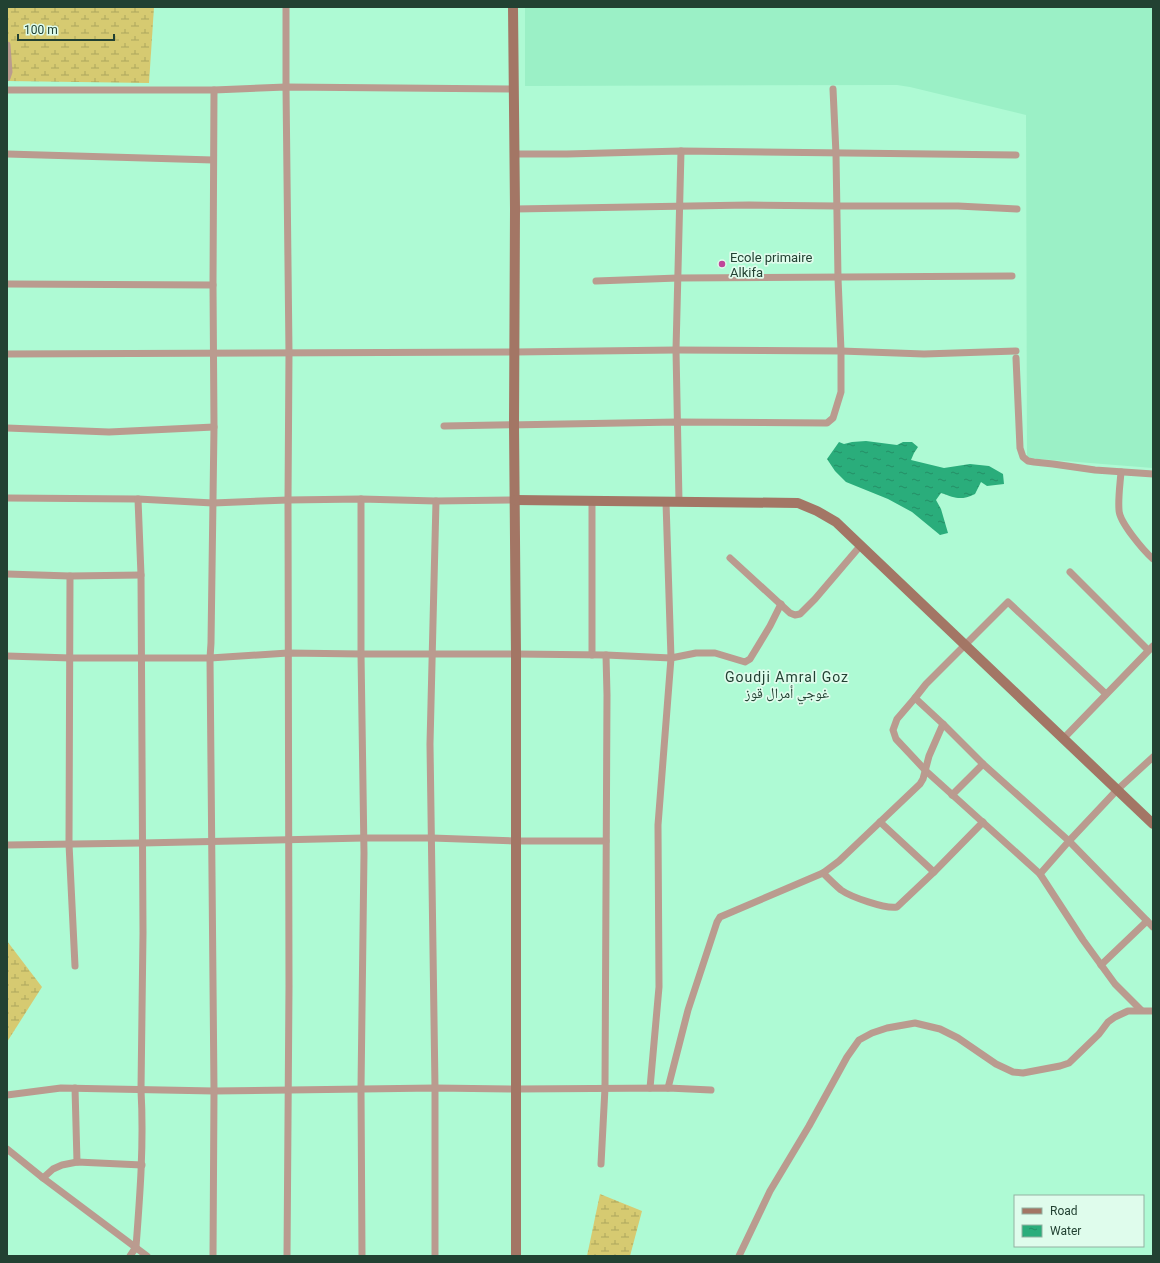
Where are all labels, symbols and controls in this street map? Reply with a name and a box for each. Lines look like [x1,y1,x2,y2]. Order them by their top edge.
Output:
scale bar [18,16,114,42]
text: 100 m [24,23,58,37]
place label: Ecole primaire Alkifa [730,250,813,280]
marker: Ecole primaire Alkifa [717,259,727,269]
district label: Goudji Amral Goz غوجي أمرال قوز [725,669,849,705]
legend [1014,1195,1144,1247]
text: Road [1050,1204,1078,1218]
text: Water [1050,1224,1081,1238]

